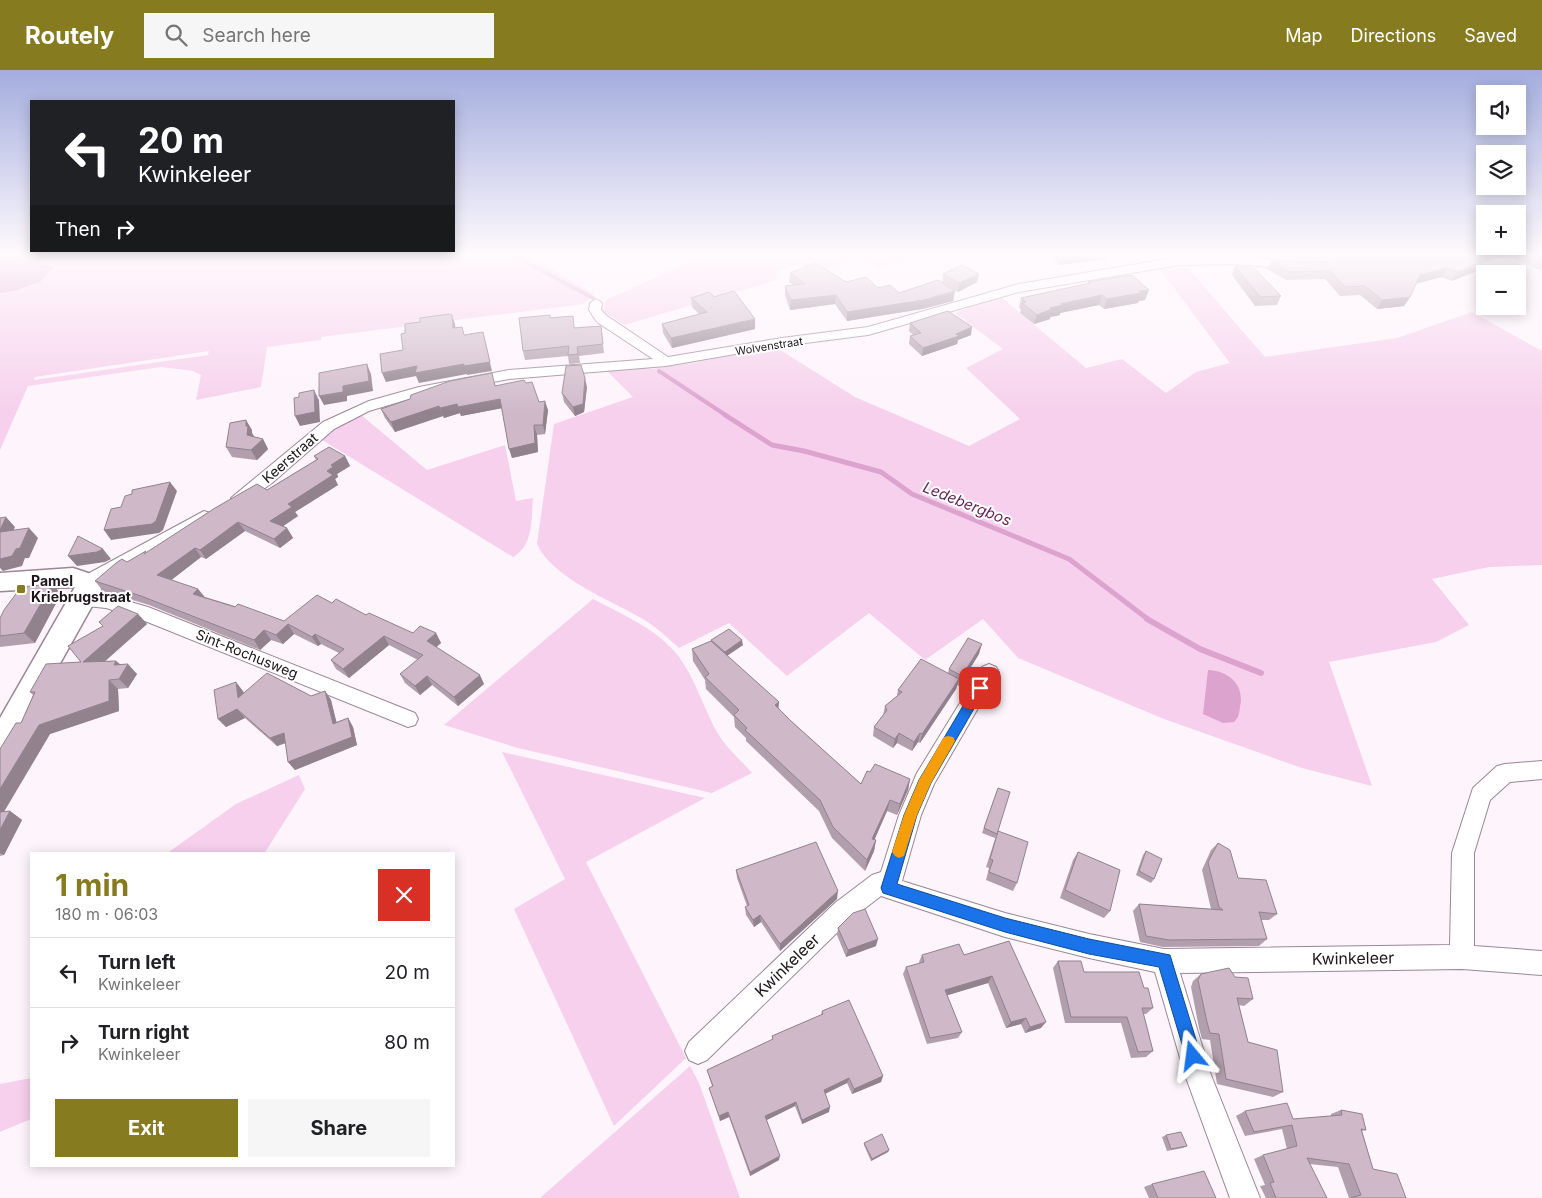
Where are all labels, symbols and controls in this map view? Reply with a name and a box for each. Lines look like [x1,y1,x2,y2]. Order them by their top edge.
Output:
search box [144,13,494,58]
text: Routely [25,21,114,50]
icon: search [162,21,190,49]
text: Search here [202,24,311,47]
text: Map [1285,25,1323,46]
text: Directions [1351,25,1436,46]
text: Saved [1464,25,1517,46]
map controls [1476,85,1526,315]
button: sound [1476,85,1526,135]
text: 20 m [138,119,224,161]
icon: left [55,120,120,185]
button: layers [1476,145,1526,195]
text: Kwinkeleer [138,161,251,187]
button: + [1476,205,1526,255]
icon: right [111,215,139,243]
text: Then [55,218,101,241]
button: − [1476,265,1526,315]
street label: Wolvenstraat [734,334,804,358]
street label: Keerstraat [258,429,321,486]
water label: Ledebergbos [920,477,1014,530]
place label: Pamel Kriebrugstraat [31,572,131,605]
marker: Pamel Kriebrugstraat [15,583,27,595]
street label: Sint-Rochusweg [194,625,301,682]
pin [959,667,1001,709]
icon: arrive [966,674,994,702]
text: 1 min [55,867,129,903]
button: close [378,869,430,921]
text: 180 m · 06:03 [55,904,158,924]
street label: Kwinkeleer [750,929,824,1001]
street label: Kwinkeleer [1312,947,1394,969]
text: Turn left [98,951,176,974]
icon: left [55,959,83,987]
text: 20 m [384,961,430,984]
text: Kwinkeleer [98,974,180,994]
text: Turn right [98,1021,189,1044]
icon: right [55,1029,83,1057]
position arrow [1166,1029,1218,1081]
text: 80 m [384,1031,430,1054]
text: Kwinkeleer [98,1044,180,1064]
button: Exit [55,1099,238,1157]
button: Share [248,1099,430,1157]

